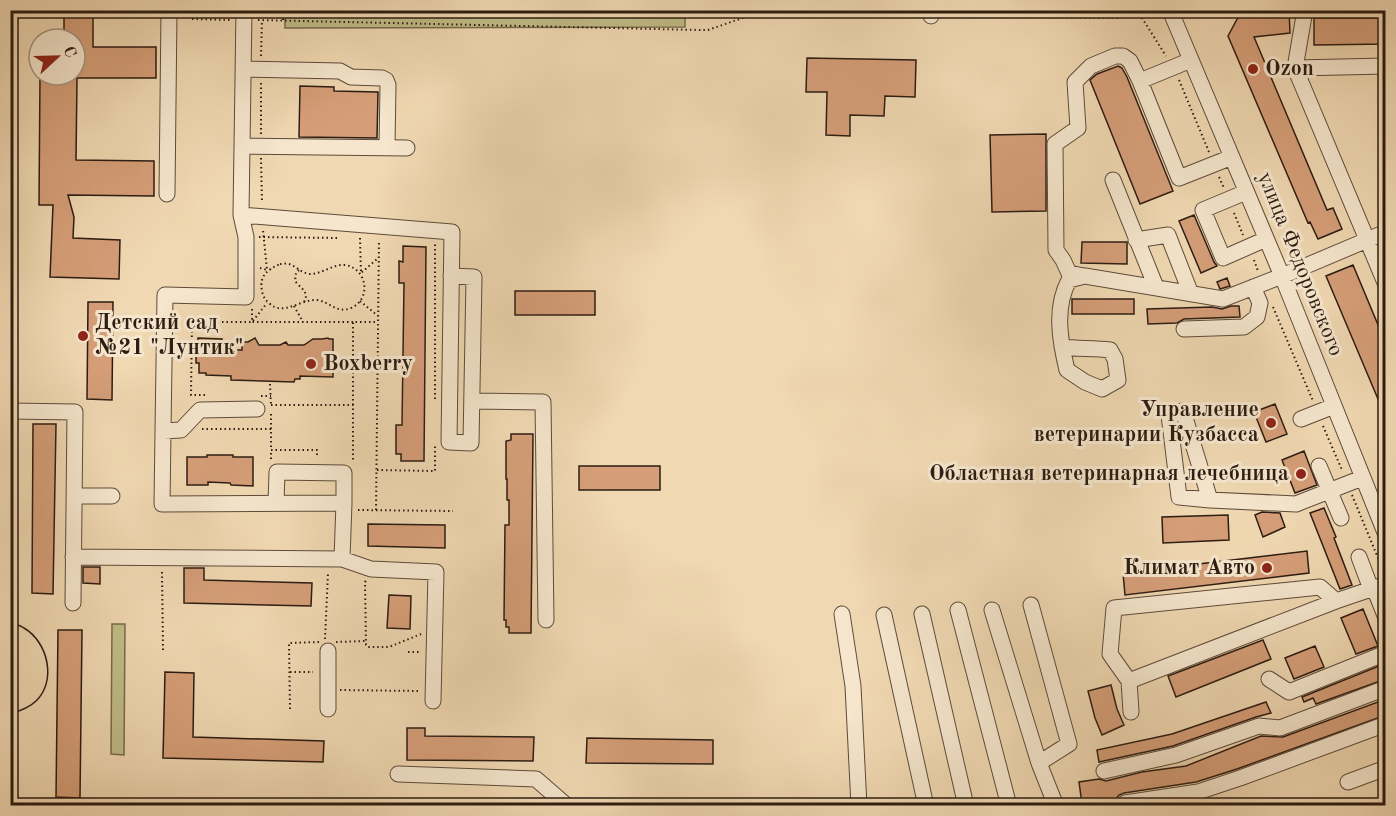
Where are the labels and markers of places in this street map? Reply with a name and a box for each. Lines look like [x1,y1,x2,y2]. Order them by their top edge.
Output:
place label: Ozon [1265,58,1314,80]
marker: Ozon [1246,62,1260,76]
place label: Детский сад №21 "Лунтик" [95,312,243,359]
marker: Детский сад №21 "Лунтик" [76,329,90,343]
place label: Boxberry [323,353,413,375]
marker: Boxberry [304,357,318,371]
place label: Управление ветеринарии Кузбасса [1034,399,1259,446]
marker: Управление ветеринарии Кузбасса [1264,416,1278,430]
place label: Областная ветеринарная лечебница [929,463,1289,485]
marker: Областная ветеринарная лечебница [1294,467,1308,481]
place label: Климат Авто [1123,557,1255,579]
marker: Климат Авто [1260,561,1274,575]

